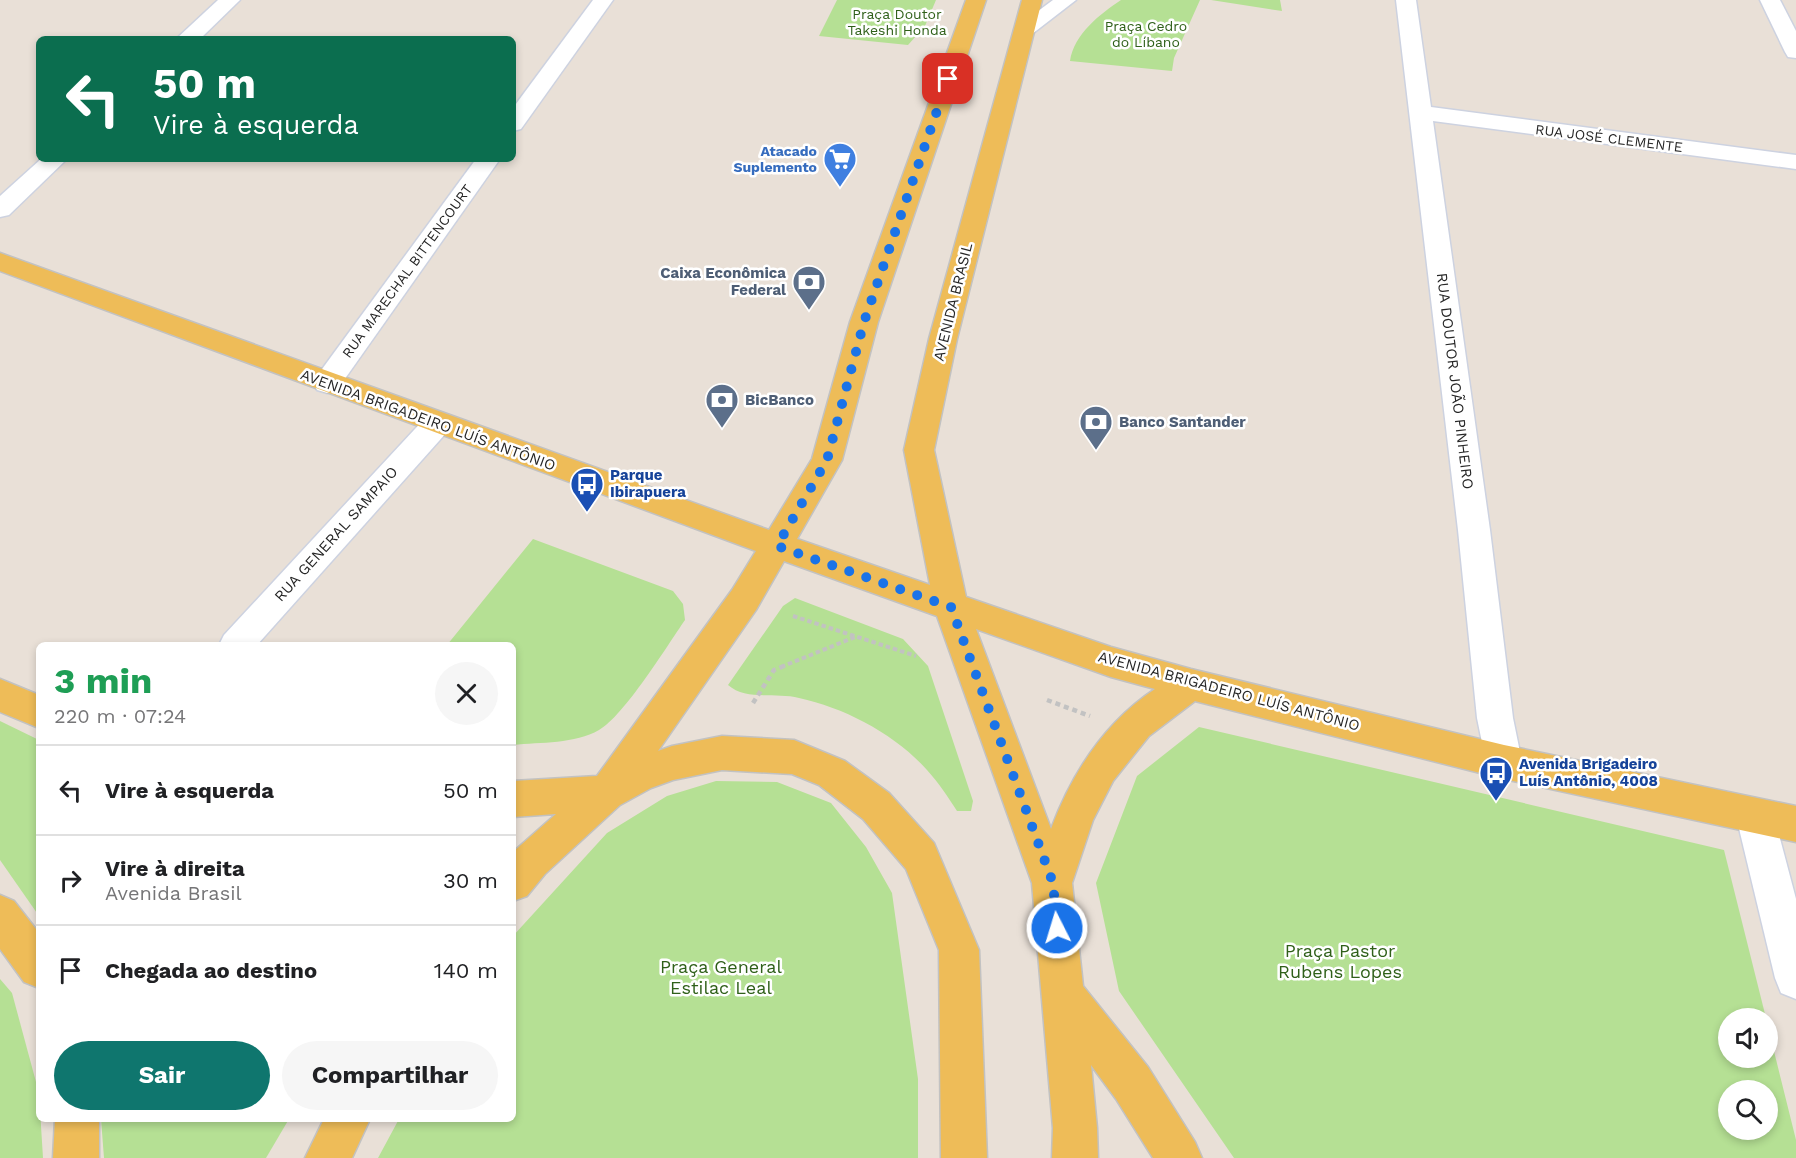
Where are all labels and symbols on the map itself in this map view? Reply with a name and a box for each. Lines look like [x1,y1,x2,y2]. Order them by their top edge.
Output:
park label: Praça Doutor Takeshi Honda [847,6,947,38]
park label: Praça Cedro do Líbano [1105,18,1187,50]
pin [922,53,973,104]
street label: RUA JOSÉ CLEMENTE [1534,121,1684,155]
supermarket icon: Atacado Suplemento [822,141,858,188]
place label: Atacado Suplemento [733,143,817,175]
street label: RUA MARECHAL BITTENCOURT [339,181,476,361]
street label: AVENIDA BRASIL [930,241,976,363]
place label: Caixa Econômica Federal [660,264,786,299]
bank icon: Caixa Econômica Federal [791,264,827,311]
street label: RUA DOUTOR JOÃO PINHEIRO [1433,272,1477,490]
street label: AVENIDA BRIGADEIRO LUÍS ANTÔNIO [298,364,558,475]
bank icon: BicBanco [704,382,740,429]
place label: BicBanco [745,391,814,409]
bank icon: Banco Santander [1078,404,1114,451]
place label: Banco Santander [1119,413,1246,431]
street label: RUA GENERAL SAMPAIO [271,463,401,605]
bus stop icon: Parque Ibirapuera [569,466,605,513]
place label: Parque Ibirapuera [610,466,686,501]
street label: AVENIDA BRIGADEIRO LUÍS ANTÔNIO [1096,646,1362,735]
bus stop icon: Avenida Brigadeiro Luís Antônio, 4008 [1478,755,1514,802]
place label: Avenida Brigadeiro Luís Antônio, 4008 [1519,755,1658,790]
position arrow [1025,896,1089,960]
park label: Praça Pastor Rubens Lopes [1278,940,1402,982]
park label: Praça General Estilac Leal [660,956,782,998]

